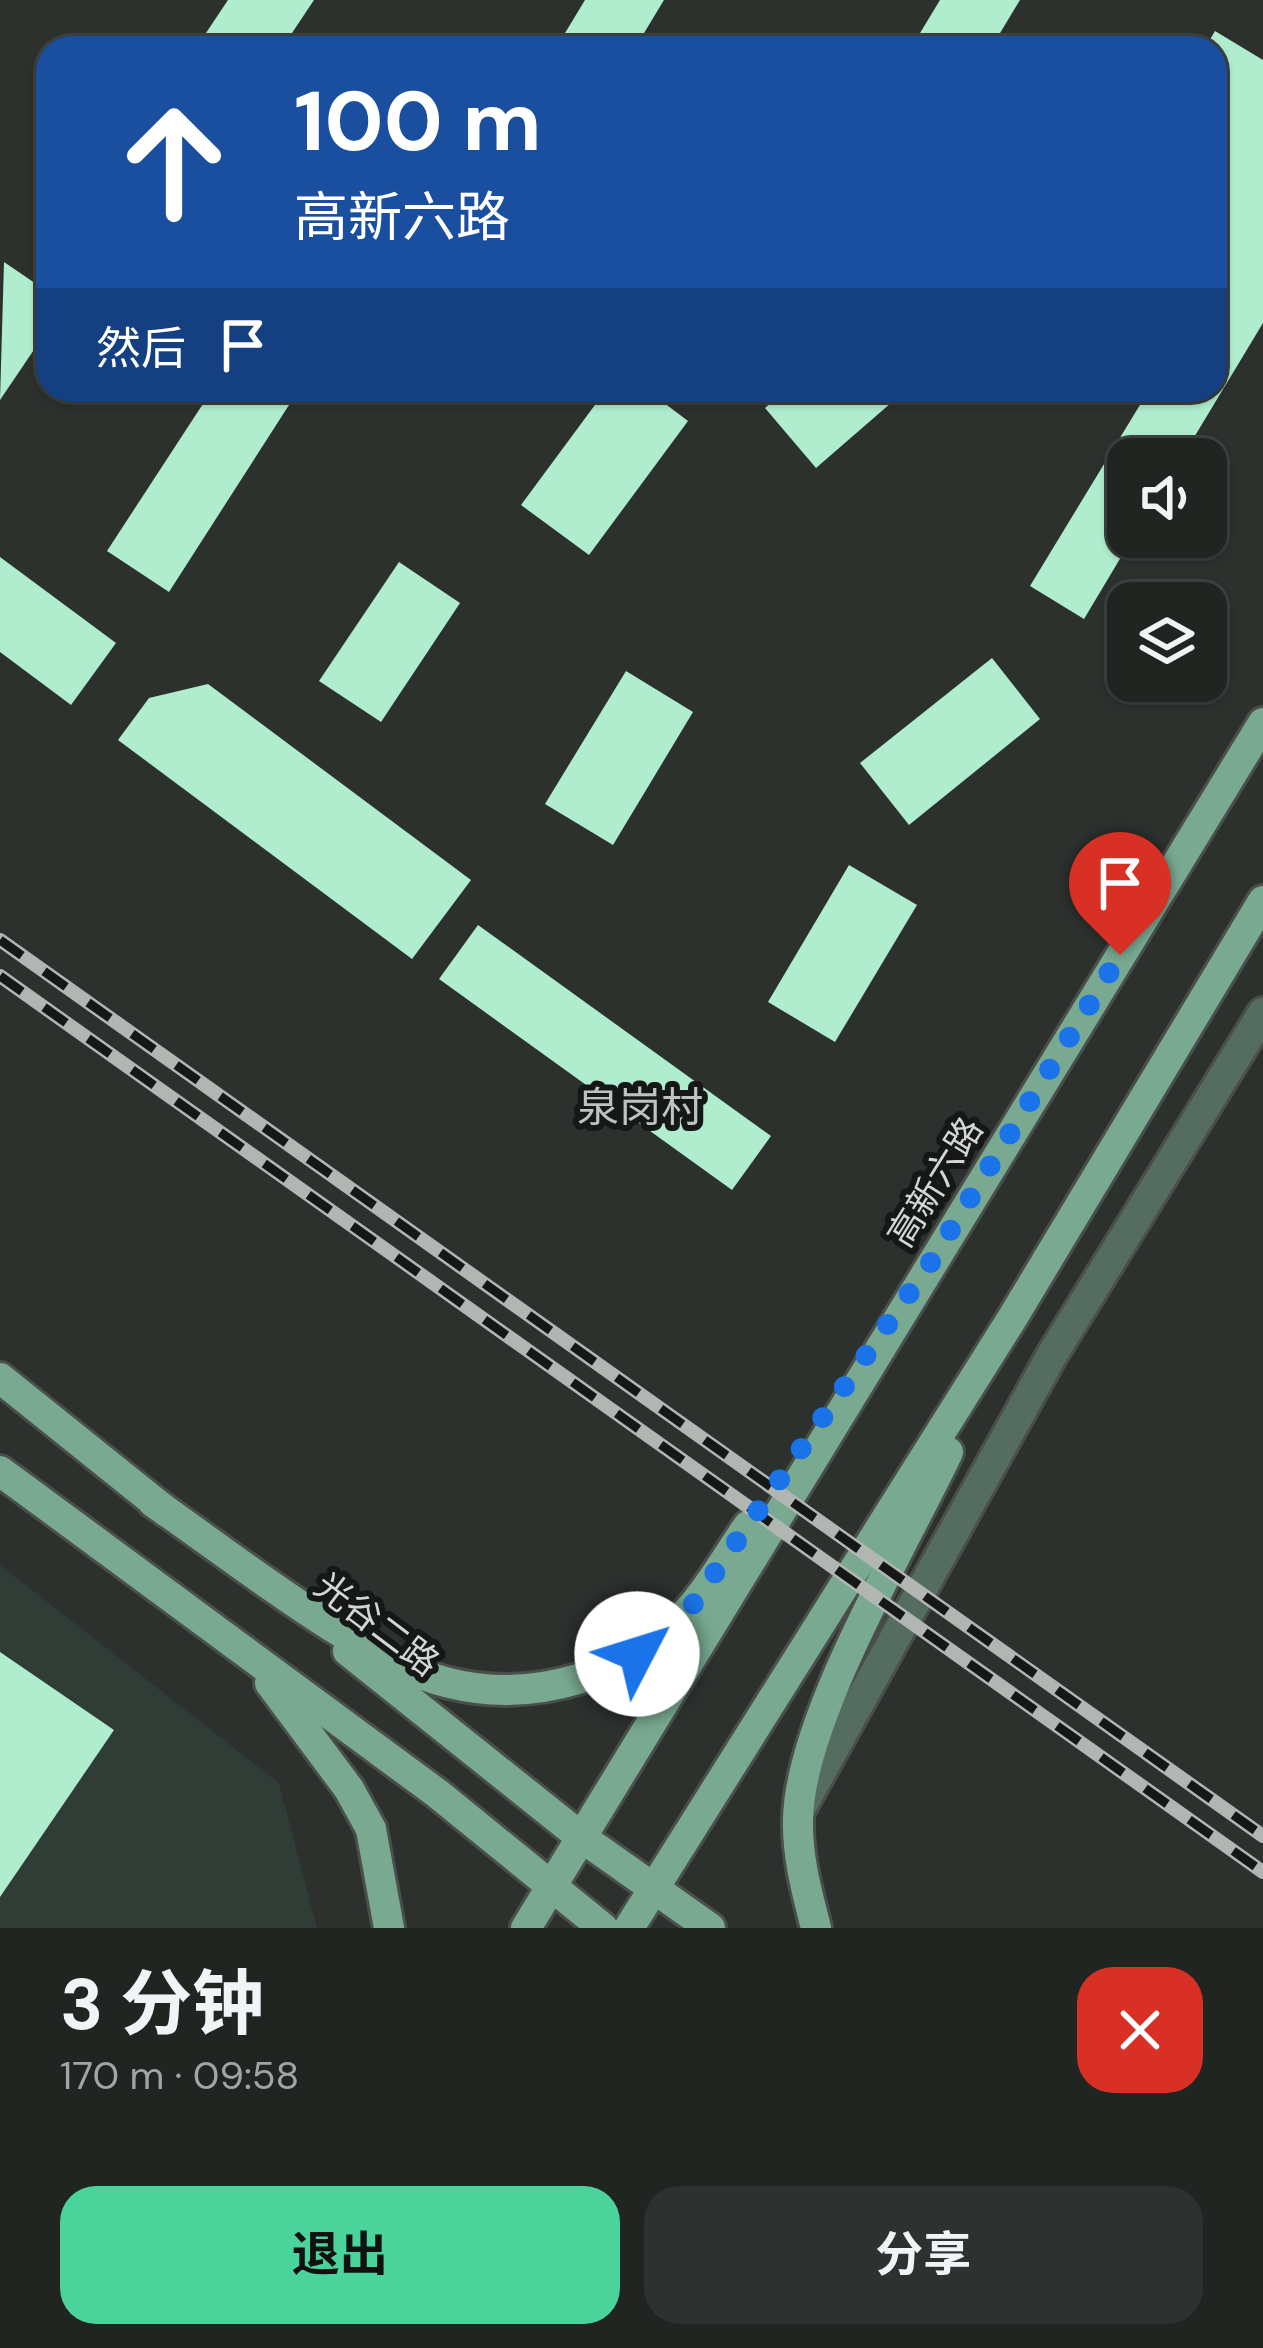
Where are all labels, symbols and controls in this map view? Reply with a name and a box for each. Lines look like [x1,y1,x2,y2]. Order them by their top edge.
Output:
text: 100 m [294,67,542,176]
icon: ahead [96,84,252,240]
text: 高新六路 [294,182,510,253]
icon: arrive [210,312,276,378]
text: 然后 [96,319,186,378]
map controls [1107,438,1227,702]
button: sound [1107,438,1227,558]
button: layers [1107,582,1227,702]
pin [1069,832,1171,955]
icon: arrive [1087,850,1153,916]
district label: 泉岗村 [577,1080,703,1135]
street label: 高新六路 [877,1108,993,1256]
street label: 光谷二路 [305,1562,449,1686]
position arrow [574,1591,700,1717]
text: 3 分钟 [60,1958,264,2051]
button: close [1077,1967,1203,2093]
text: 170 m · 09:58 [60,2050,299,2101]
button: 退出 [60,2186,620,2324]
button: 分享 [644,2186,1203,2324]

